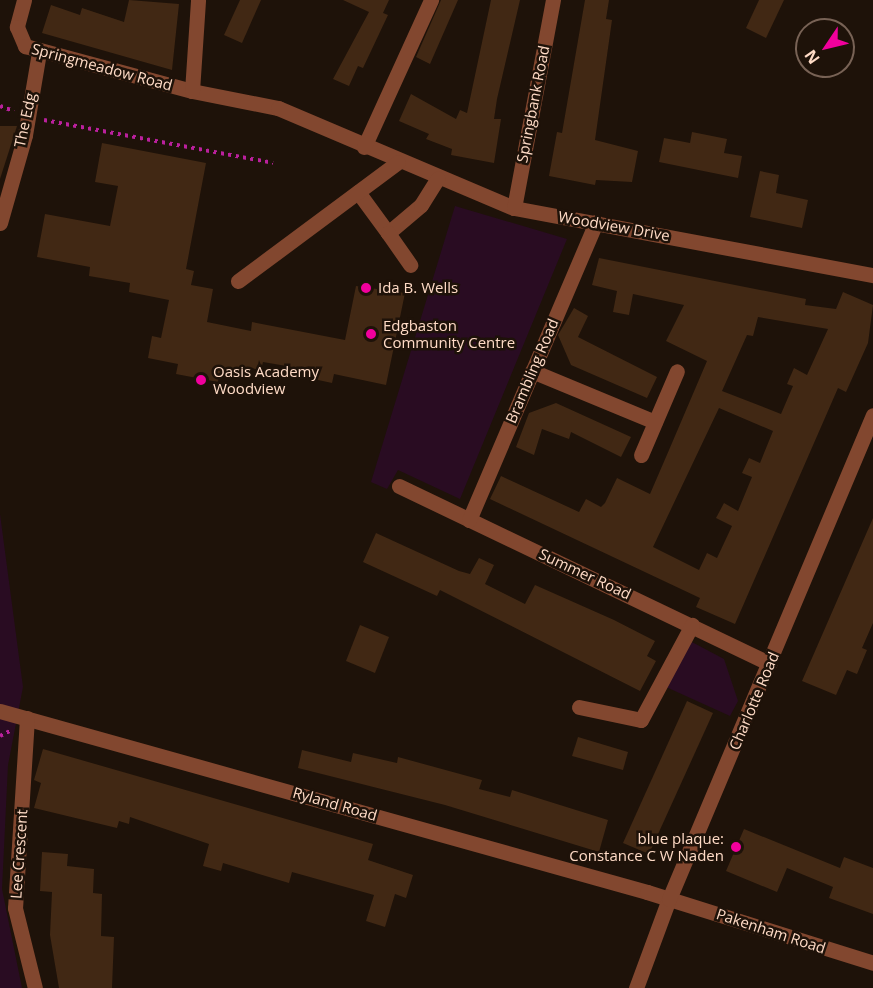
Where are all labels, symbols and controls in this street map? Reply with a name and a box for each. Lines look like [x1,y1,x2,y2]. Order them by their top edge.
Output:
north arrow [795,18,855,78]
street label: Springmeadow Road [30,40,174,94]
street label: Springbank Road [513,44,553,164]
text: N [799,46,825,69]
street label: The Edg [10,91,40,149]
street label: Woodview Drive [557,207,671,245]
place label: Ida B. Wells [378,279,458,297]
marker: Ida B. Wells [359,281,373,295]
place label: Edgbaston Community Centre [383,316,515,351]
street label: Brambling Road [502,316,562,426]
marker: Edgbaston Community Centre [364,327,378,341]
place label: Oasis Academy Woodview [213,362,319,397]
marker: Oasis Academy Woodview [194,373,208,387]
street label: Summer Road [536,545,634,603]
street label: Charlotte Road [725,649,783,753]
street label: Ryland Road [291,783,379,825]
street label: Lee Crescent [7,809,31,899]
place label: blue plaque: Constance C W Naden [569,829,724,864]
marker: blue plaque: Constance C W Naden [729,840,743,854]
street label: Pakenham Road [714,905,828,957]

